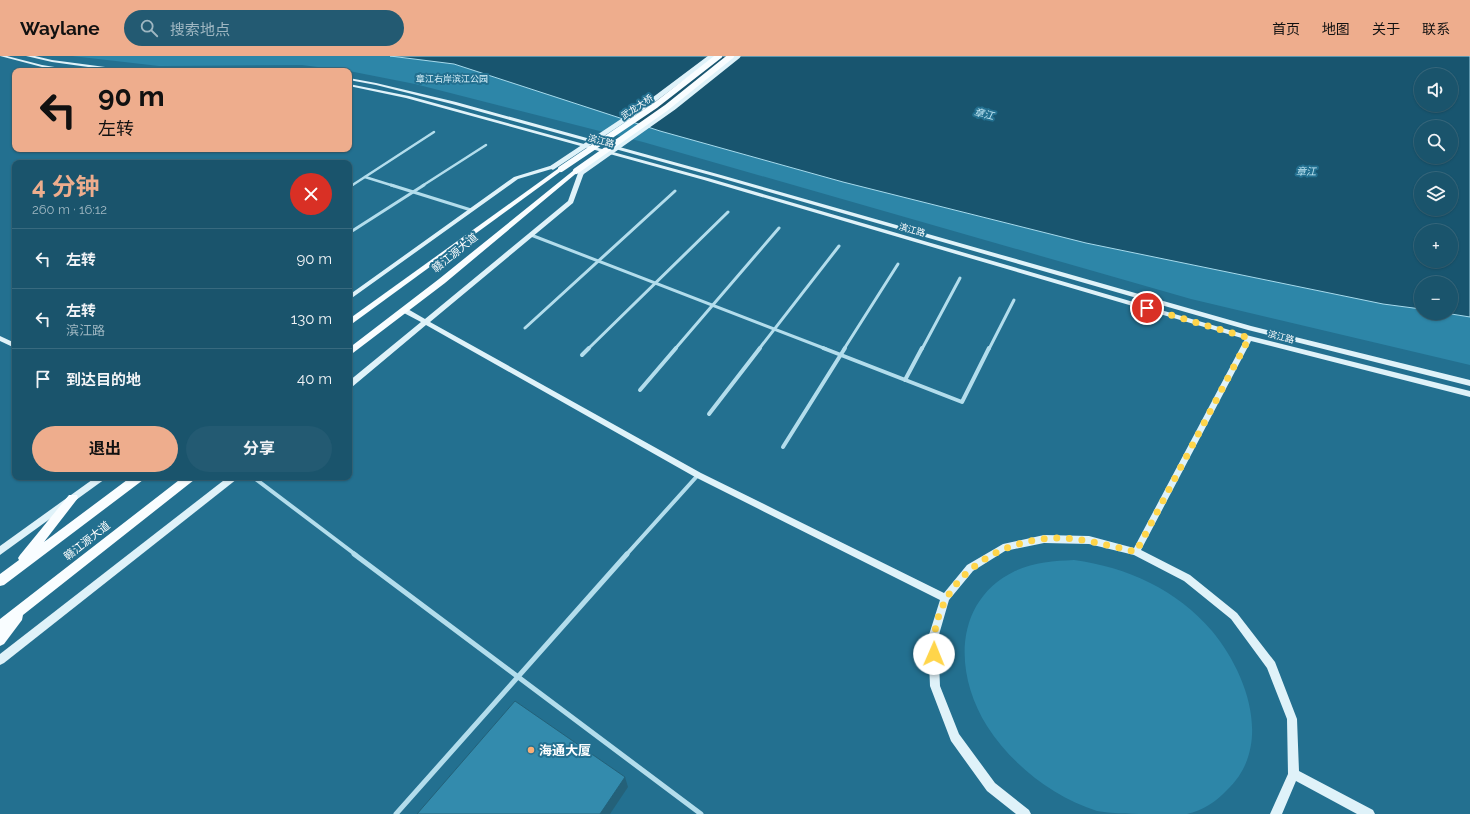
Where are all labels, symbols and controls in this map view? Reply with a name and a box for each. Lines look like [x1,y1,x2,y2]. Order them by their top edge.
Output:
search box [124,10,404,46]
text: Waylane [20,17,100,39]
icon: search [138,17,160,39]
text: 搜索地点 [170,21,230,39]
text: 首页 [1272,21,1300,37]
text: 地图 [1322,21,1350,37]
text: 关于 [1372,21,1400,37]
text: 联系 [1422,21,1450,37]
map controls [1414,68,1458,320]
button: sound [1414,68,1458,112]
park label: 章江右岸滨江公园 [416,74,488,84]
text: 90 m [98,80,164,113]
icon: left [32,84,84,136]
street label: 武龙大桥 [619,91,656,121]
water label: 章江 [973,107,996,122]
text: 左转 [98,118,134,139]
button: search [1414,120,1458,164]
street label: 滨江路 [587,133,615,149]
water label: 章江 [1296,166,1317,177]
text: 4 分钟 [32,172,99,201]
button: layers [1414,172,1458,216]
button: close [290,173,332,215]
text: 260 m · 16:12 [32,202,107,217]
street label: 滨江路 [898,221,926,239]
button: + [1414,224,1458,268]
street label: 赣江源大道 [430,231,480,275]
icon: left [32,248,54,270]
text: 90 m [296,250,332,268]
text: 左转 [66,251,96,269]
button: − [1414,276,1458,320]
pin [1130,291,1164,325]
icon: arrive [1136,297,1158,319]
text: 左转 [66,302,96,320]
icon: left [32,308,54,330]
text: 130 m [291,310,332,328]
text: 滨江路 [66,323,105,338]
street label: 滨江路 [1267,329,1295,345]
icon: arrive [32,368,54,390]
text: 40 m [297,370,332,388]
text: 到达目的地 [66,371,141,389]
button: 退出 [32,426,178,472]
button: 分享 [186,426,332,472]
street label: 赣江源大道 [61,519,113,563]
position arrow [913,633,955,675]
place label: 海通大厦 [539,743,591,758]
marker: 海通大厦 [526,745,536,755]

